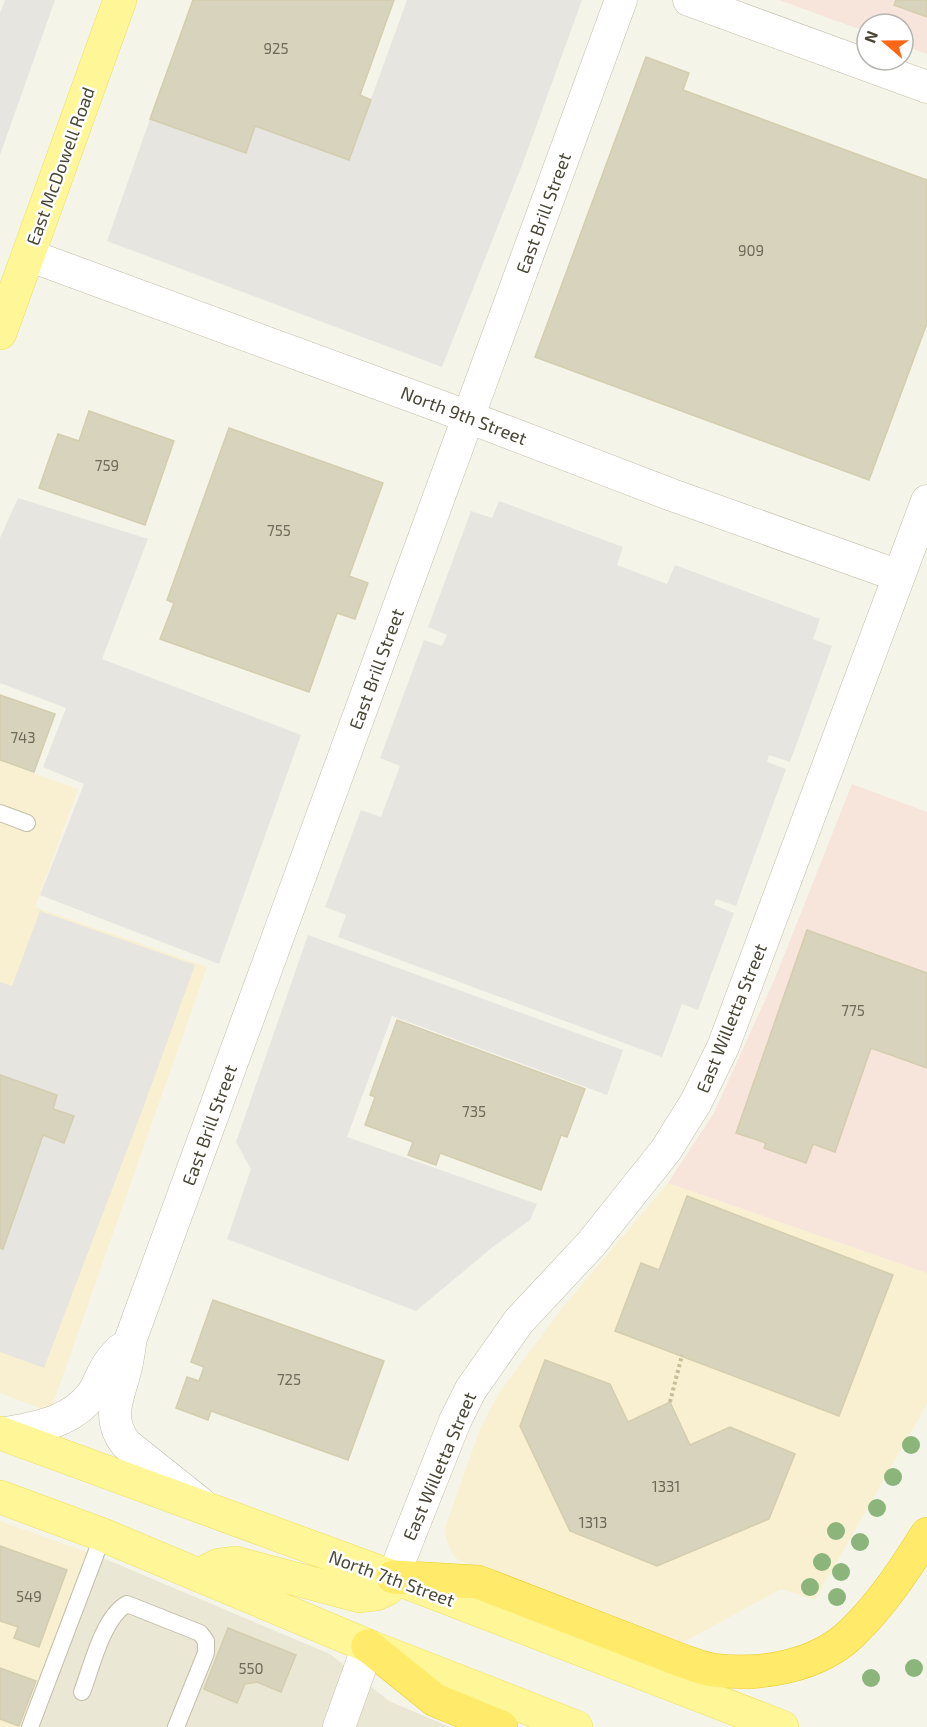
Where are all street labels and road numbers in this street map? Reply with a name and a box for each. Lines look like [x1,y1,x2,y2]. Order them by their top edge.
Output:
street label: East McDowell Road [21,84,99,248]
street label: East Brill Street [511,149,575,276]
street label: North 9th Street [398,381,530,449]
street label: East Brill Street [344,605,408,732]
street label: East Willetta Street [691,940,771,1096]
street label: East Brill Street [177,1061,241,1188]
street label: East Willetta Street [398,1388,480,1544]
street label: North 7th Street [326,1545,458,1611]

